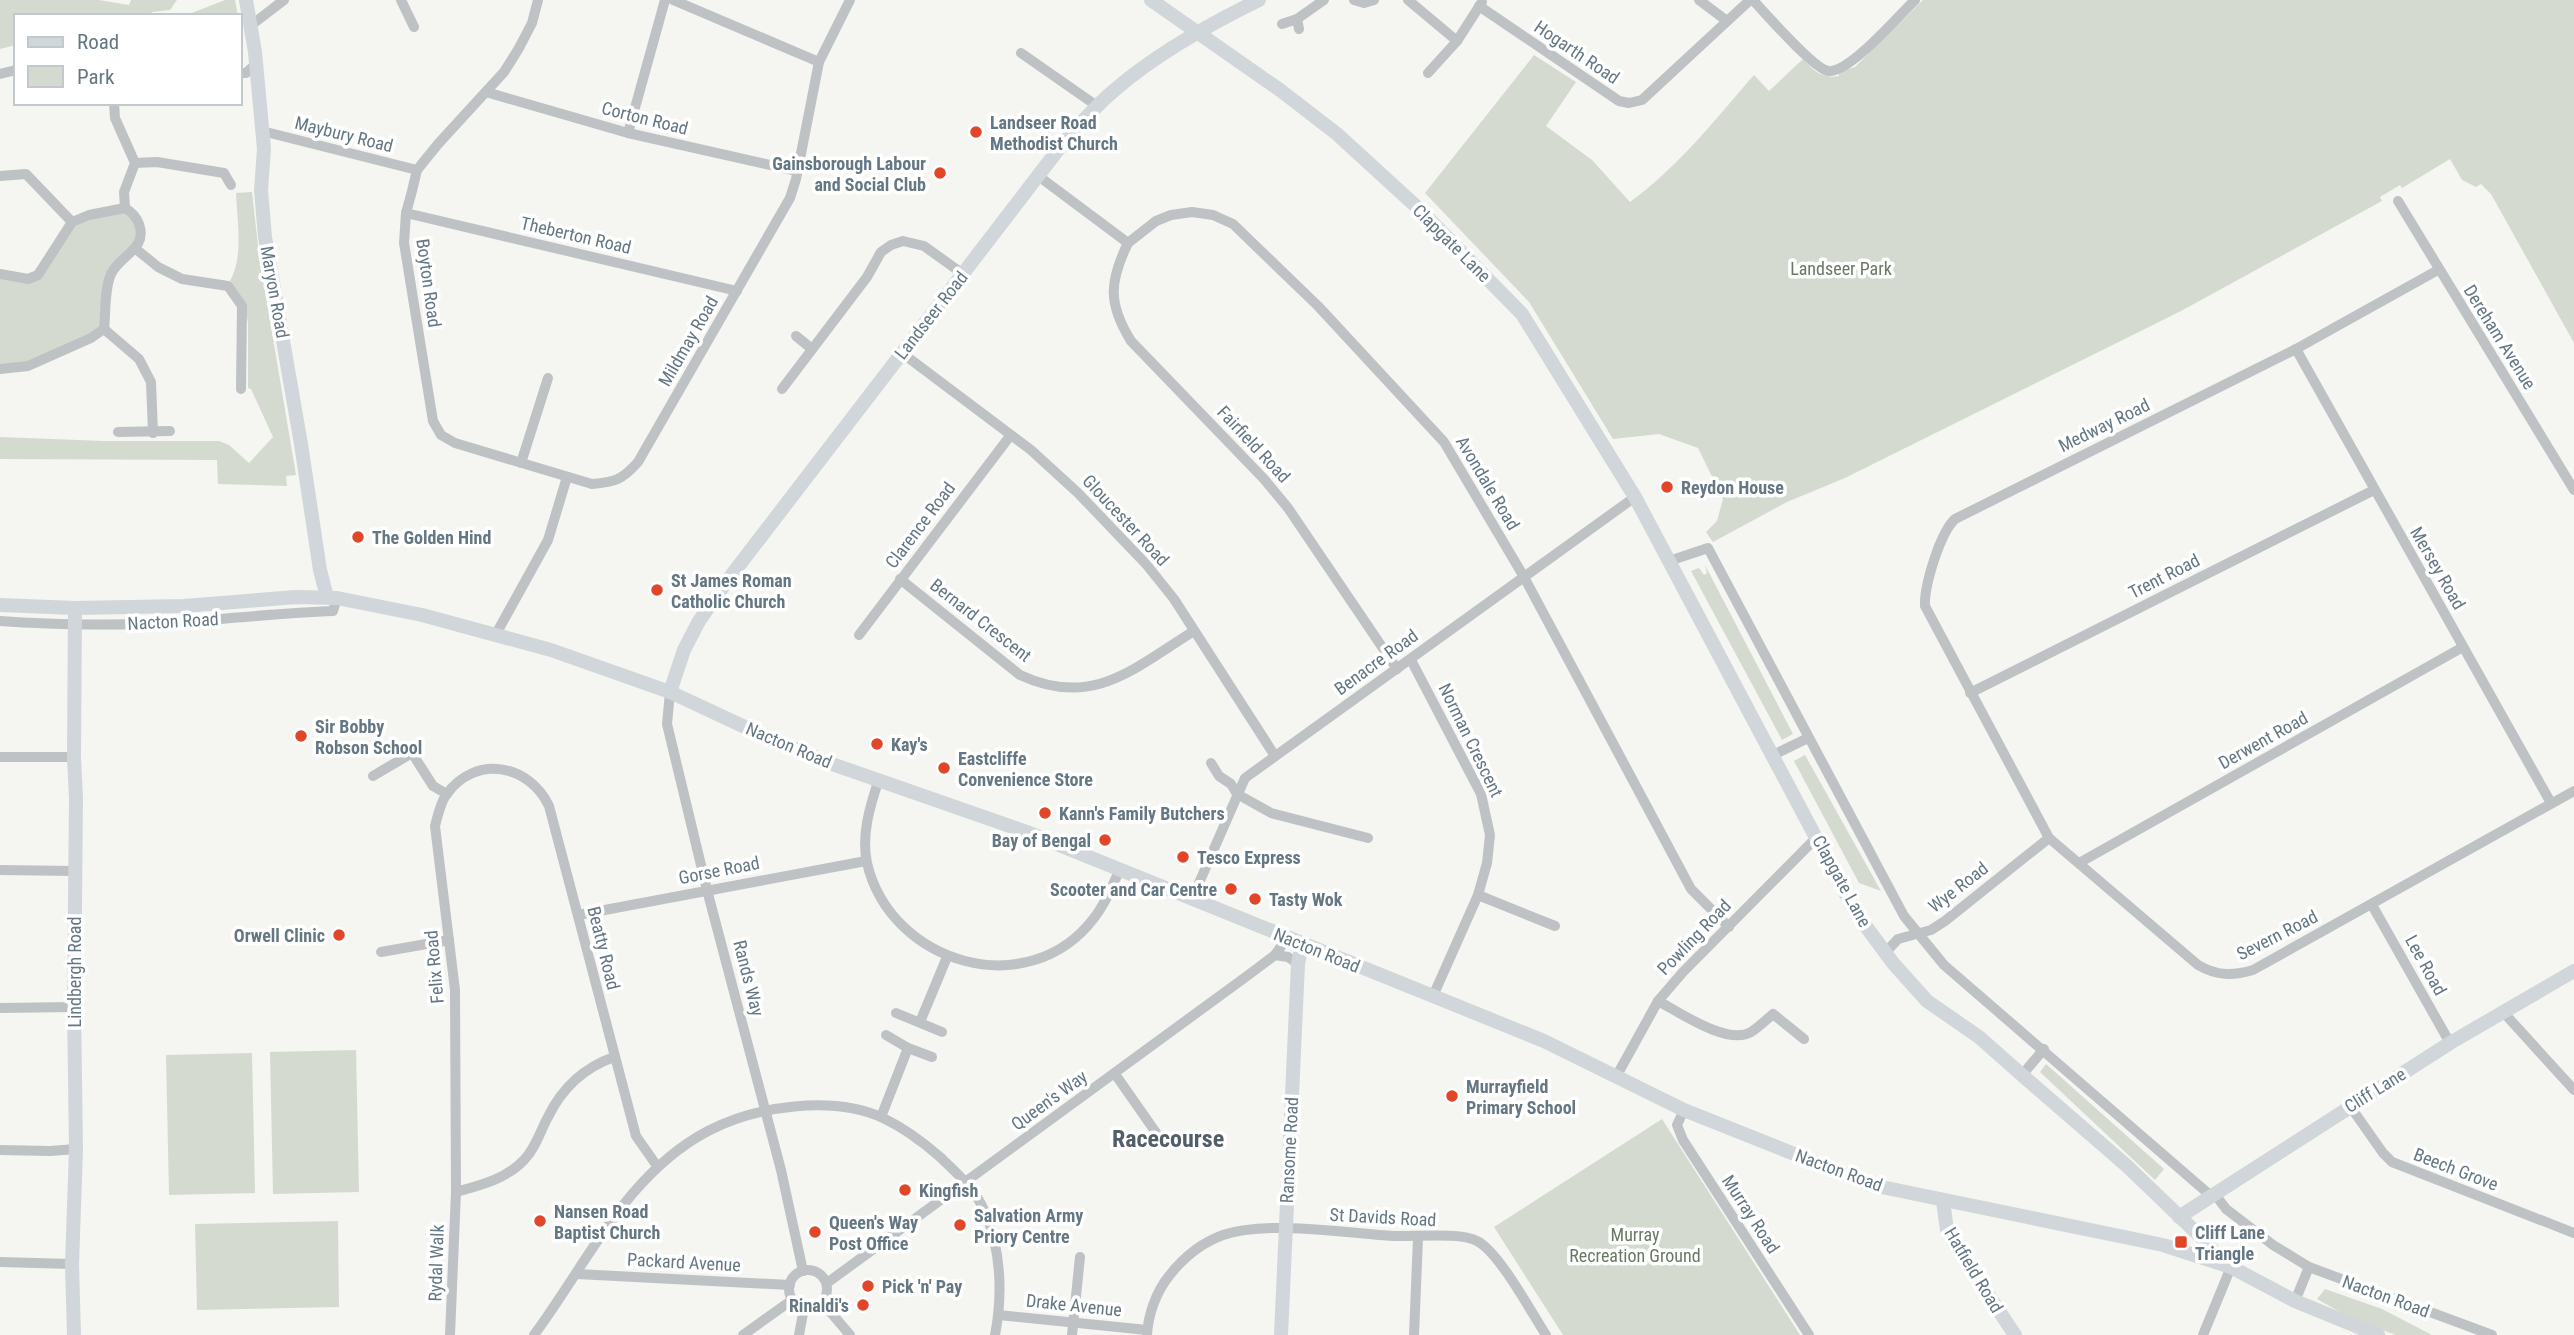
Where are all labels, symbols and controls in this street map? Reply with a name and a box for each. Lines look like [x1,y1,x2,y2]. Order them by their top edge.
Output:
legend [14,14,242,105]
street label: Hogarth Road [1531,16,1623,88]
text: Road [77,30,119,54]
text: Park [77,65,115,89]
street label: Corton Road [600,97,690,139]
street label: Maybury Road [293,112,395,156]
place label: Landseer Road Methodist Church [990,112,1118,154]
marker: Landseer Road Methodist Church [968,124,984,140]
place label: Gainsborough Labour and Social Club [772,153,926,195]
marker: Gainsborough Labour and Social Club [932,165,948,181]
street label: Clapgate Lane [1409,200,1495,286]
street label: Theberton Road [519,212,633,258]
street label: Boyton Road [412,237,446,329]
street label: Maryon Road [257,244,293,340]
park label: Landseer Park [1790,258,1892,279]
street label: Landseer Road [890,267,972,363]
street label: Dereham Avenue [2459,281,2541,393]
street label: Mildmay Road [654,292,722,390]
street label: Medway Road [2055,394,2153,456]
street label: Fairfield Road [1213,401,1295,487]
street label: Avondale Road [1452,432,1524,534]
street label: Gloucester Road [1078,470,1174,570]
place label: Reydon House [1681,477,1784,498]
street label: Clarence Road [881,478,959,572]
marker: Reydon House [1659,479,1675,495]
street label: Mersey Road [2406,523,2470,613]
place label: The Golden Hind [372,527,491,548]
marker: The Golden Hind [350,529,366,545]
street label: Trent Road [2125,549,2203,603]
place label: St James Roman Catholic Church [671,570,792,612]
street label: Bernard Crescent [926,574,1036,666]
marker: St James Roman Catholic Church [649,582,665,598]
street label: Nacton Road [127,608,219,634]
street label: Benacre Road [1330,625,1422,699]
street label: Norman Crescent [1434,680,1508,800]
street label: Derwent Road [2215,707,2311,773]
place label: Sir Bobby Robson School [315,716,422,758]
street label: Nacton Road [743,718,835,772]
marker: Sir Bobby Robson School [293,728,309,744]
place label: Kay's [891,734,928,755]
marker: Kay's [869,736,885,752]
place label: Eastcliffe Convenience Store [958,748,1093,790]
marker: Eastcliffe Convenience Store [936,760,952,776]
place label: Kann's Family Butchers [1059,803,1225,824]
marker: Kann's Family Butchers [1037,805,1053,821]
place label: Bay of Bengal [992,830,1091,851]
street label: Clapgate Lane [1808,831,1876,931]
marker: Bay of Bengal [1097,832,1113,848]
place label: Tesco Express [1197,847,1301,868]
marker: Tesco Express [1175,849,1191,865]
street label: Gorse Road [677,852,761,888]
street label: Wye Road [1924,857,1992,917]
place label: Scooter and Car Centre [1050,879,1217,900]
marker: Scooter and Car Centre [1223,881,1239,897]
place label: Tasty Wok [1269,889,1343,910]
marker: Tasty Wok [1247,891,1263,907]
street label: Powling Road [1653,895,1735,979]
street label: Beatty Road [583,904,625,992]
street label: Severn Road [2233,906,2321,964]
street label: Lindbergh Road [64,917,85,1027]
street label: Nacton Road [1271,923,1363,977]
place label: Orwell Clinic [234,925,325,946]
marker: Orwell Clinic [331,927,347,943]
street label: Felix Road [420,930,448,1004]
street label: Lee Road [2401,931,2451,999]
street label: Rands Way [729,938,769,1019]
street label: Cliff Lane [2340,1063,2410,1117]
street label: Queen's Way [1007,1065,1091,1134]
place label: Murrayfield Primary School [1466,1076,1576,1118]
marker: Murrayfield Primary School [1444,1088,1460,1104]
street label: Ransome Road [1276,1096,1302,1204]
district label: Racecourse [1112,1125,1224,1153]
street label: Beech Grove [2411,1143,2501,1195]
street label: Nacton Road [1793,1145,1885,1195]
street label: Murray Road [1718,1171,1784,1257]
place label: Kingfish [919,1180,978,1201]
marker: Kingfish [897,1182,913,1198]
place label: Nansen Road Baptist Church [554,1201,660,1243]
street label: St Davids Road [1329,1204,1437,1230]
place label: Salvation Army Priory Centre [974,1205,1083,1247]
place label: Queen's Way Post Office [829,1212,918,1254]
marker: Nansen Road Baptist Church [532,1213,548,1229]
marker: Salvation Army Priory Centre [952,1217,968,1233]
place label: Cliff Lane Triangle [2195,1222,2265,1264]
street label: Rydal Walk [424,1224,448,1302]
marker: Queen's Way Post Office [807,1224,823,1240]
park label: Murray Recreation Ground [1569,1224,1701,1266]
street label: Hatfield Road [1940,1224,2008,1316]
marker: Cliff Lane Triangle [2173,1234,2189,1250]
street label: Packard Avenue [627,1249,741,1275]
street label: Nacton Road [2340,1271,2432,1321]
place label: Pick 'n' Pay [882,1276,962,1297]
marker: Pick 'n' Pay [860,1278,876,1294]
street label: Drake Avenue [1025,1290,1123,1320]
place label: Rinaldi's [789,1295,849,1316]
marker: Rinaldi's [855,1297,871,1313]

